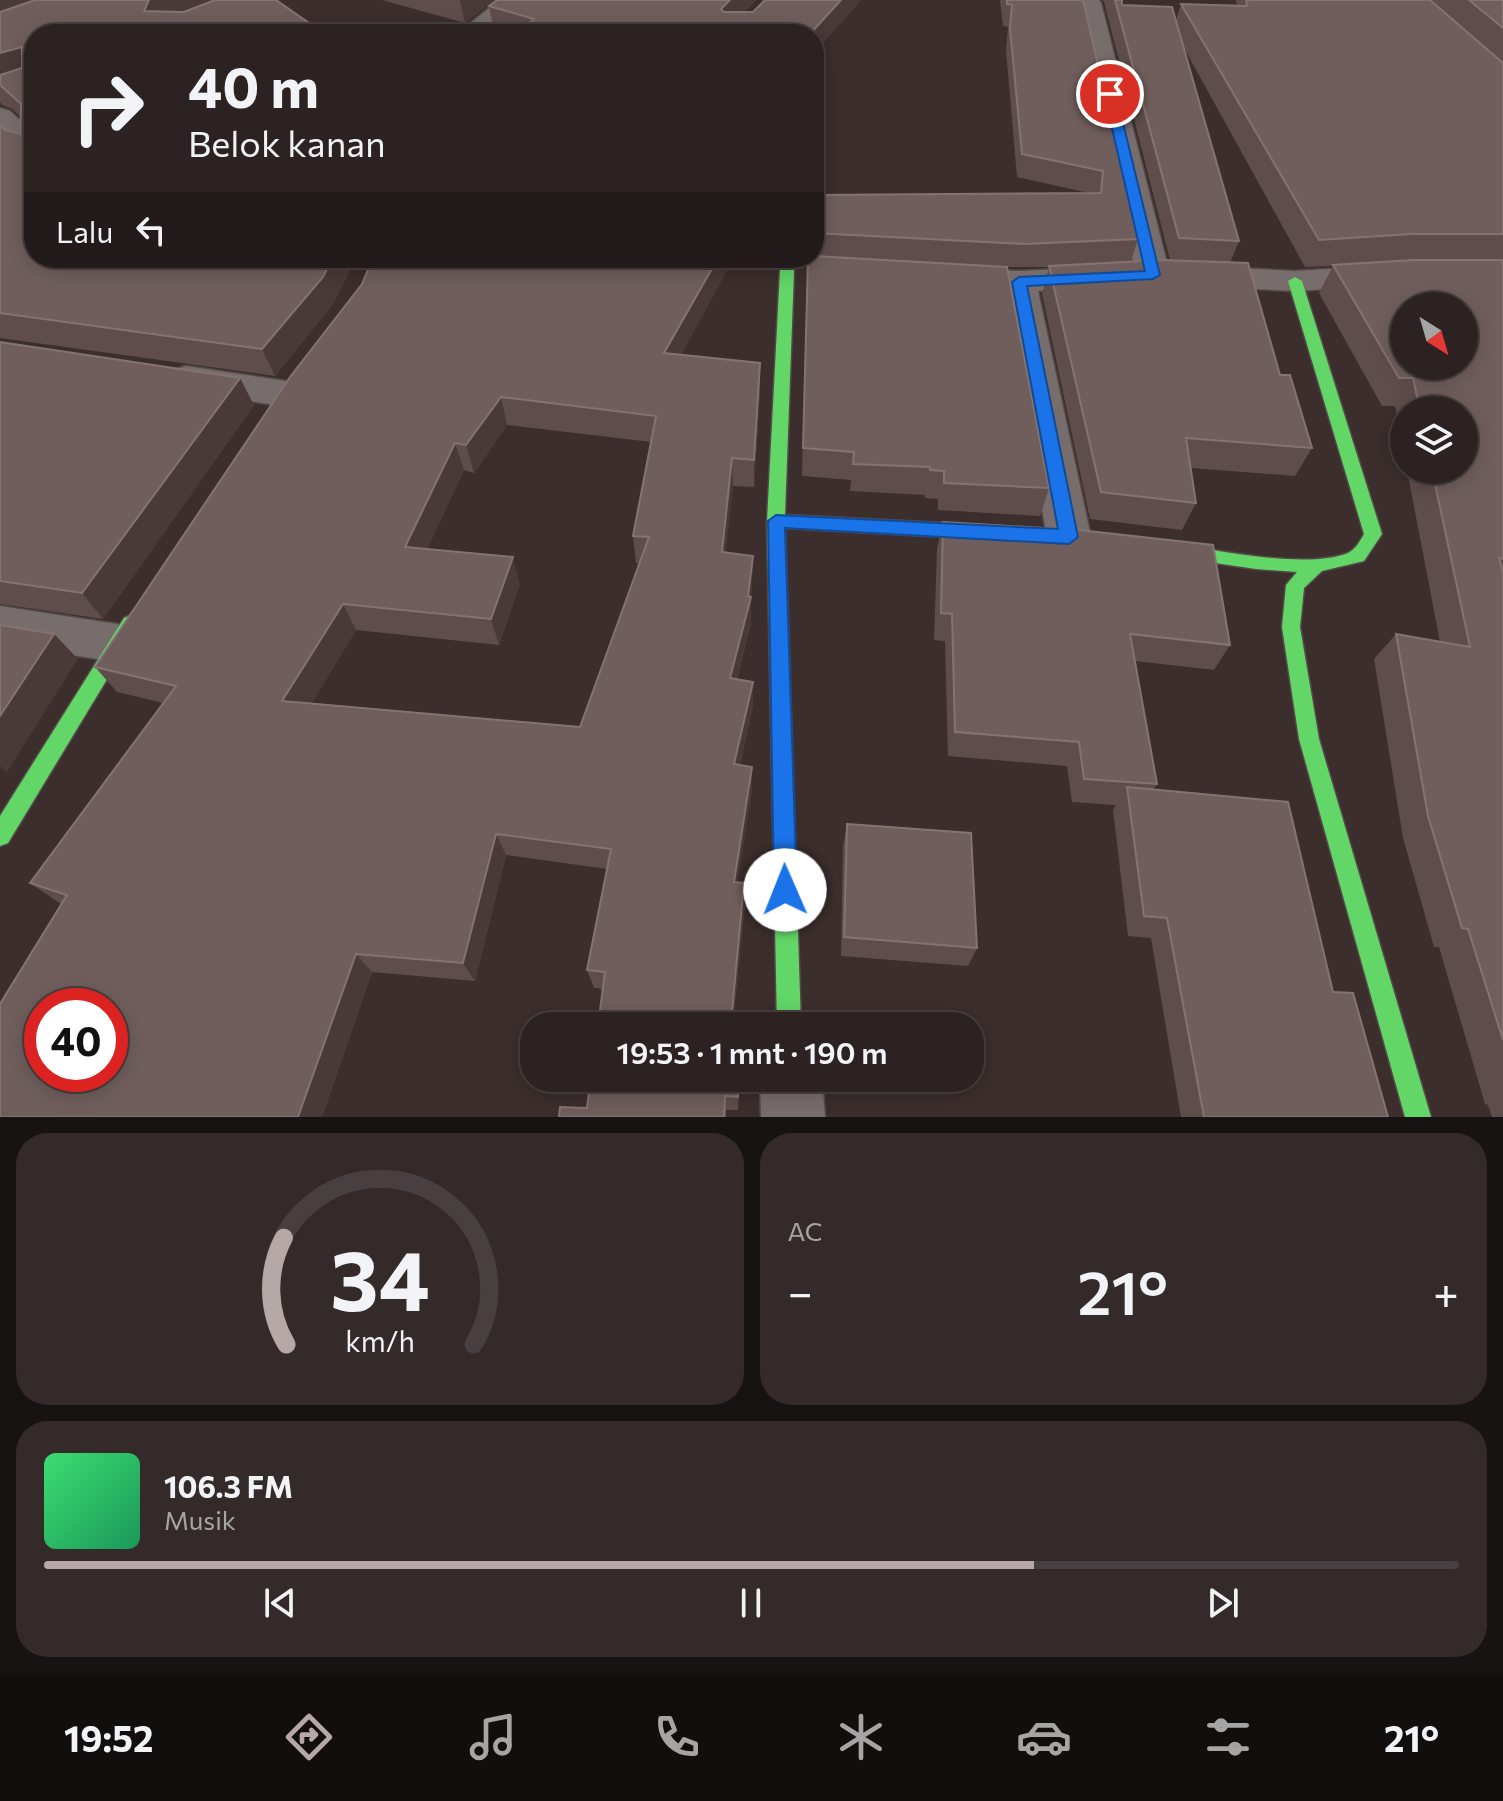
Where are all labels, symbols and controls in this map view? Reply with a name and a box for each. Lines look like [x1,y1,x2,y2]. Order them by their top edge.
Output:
text: 40 m [188,51,319,120]
icon: right [56,56,160,160]
pin [1076,60,1144,128]
icon: arrive [1088,72,1132,116]
text: Belok kanan [188,120,386,164]
icon: left [129,208,173,252]
text: Lalu [56,212,113,249]
north arrow [1390,292,1478,380]
map controls [1390,292,1478,484]
button: layers [1390,396,1478,484]
position arrow [743,848,827,932]
speed limit sign: 40 [24,988,128,1092]
text: 19:53 · 1 mnt · 190 m [617,1033,887,1070]
text: AC [788,1215,822,1246]
text: 34 [330,1226,429,1328]
text: 21° [1078,1254,1168,1327]
text: − [788,1264,813,1318]
text: + [1433,1264,1459,1318]
text: km/h [345,1323,415,1358]
text: 106.3 FM [164,1467,293,1504]
text: Musik [164,1504,236,1535]
icon: previous [258,1581,302,1625]
icon: pause [729,1581,773,1625]
icon: next [1201,1581,1245,1625]
icon: directions [281,1709,337,1765]
icon: music [465,1709,521,1765]
icon: phone [649,1709,705,1765]
icon: climate [833,1709,889,1765]
icon: car [1016,1709,1072,1765]
icon: filters [1200,1709,1256,1765]
text: 19:52 [64,1715,153,1759]
text: 21° [1384,1715,1439,1759]

